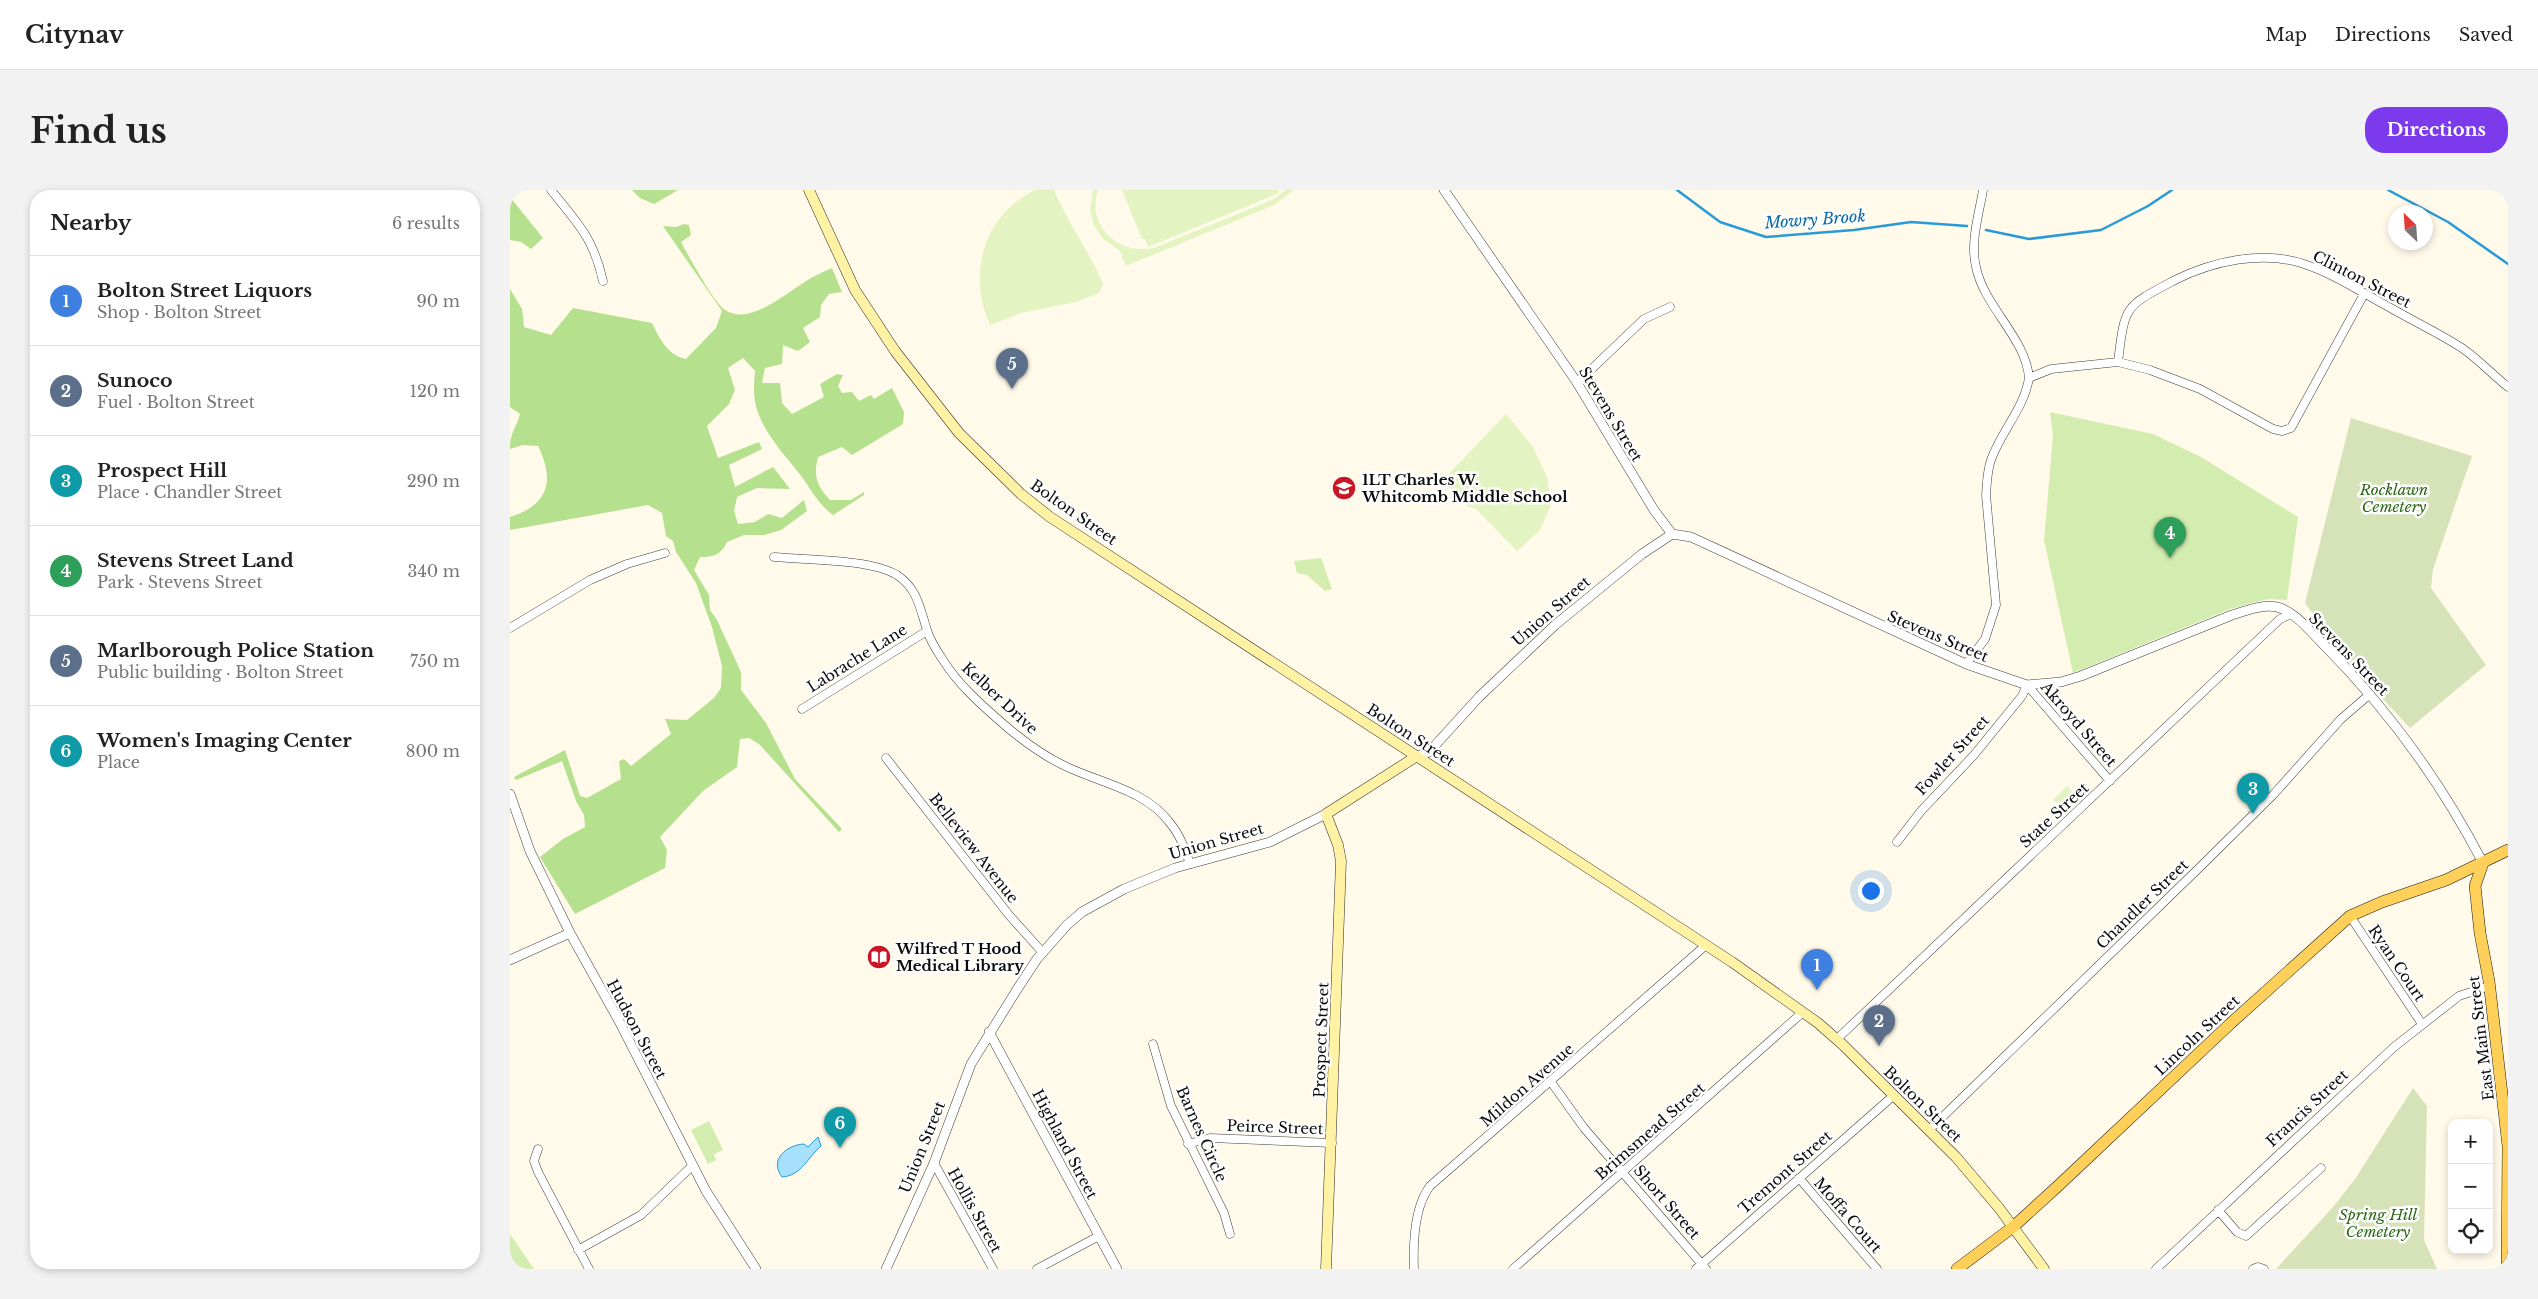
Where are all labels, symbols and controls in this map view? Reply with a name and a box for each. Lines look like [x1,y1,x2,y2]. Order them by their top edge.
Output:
text: Citynav [25,20,124,49]
text: Map [2265,24,2307,46]
text: Directions [2335,24,2431,46]
text: Saved [2459,24,2513,46]
button: Directions [2365,107,2508,153]
text: Find us [30,109,167,152]
water label: Mowry Brook [1763,205,1866,233]
north arrow [2388,205,2433,250]
text: Nearby [50,210,131,236]
text: 6 results [392,213,460,233]
street label: Clinton Street [2310,246,2415,312]
text: Bolton Street Liquors [97,279,312,302]
text: 1 [63,291,69,311]
text: 90 m [417,291,460,311]
text: Shop · Bolton Street [97,302,262,322]
pin: 5 [996,348,1028,389]
street label: Stevens Street [1575,363,1647,465]
text: Sunoco [97,369,173,392]
text: 2 [61,381,71,401]
text: 120 m [410,381,460,401]
text: Fuel · Bolton Street [97,392,255,412]
text: Prospect Hill [97,459,227,482]
place label: 1LT Charles W. Whitcomb Middle School [1361,470,1568,506]
text: 3 [61,471,71,491]
text: 290 m [407,471,460,491]
street label: Bolton Street [1027,475,1121,549]
school or university icon: 1LT Charles W. Whitcomb Middle School [1331,475,1357,501]
park label: Rocklawn Cemetery [2359,480,2428,516]
text: Place · Chandler Street [97,482,282,502]
pin: 4 [2154,517,2186,558]
text: Stevens Street Land [97,549,294,572]
text: 4 [61,561,71,581]
text: 340 m [408,561,460,581]
text: Park · Stevens Street [97,572,263,592]
street label: Union Street [1508,572,1594,650]
street label: Stevens Street [1885,606,1992,666]
street label: Stevens Street [2305,609,2393,700]
street label: Labrache Lane [804,620,910,696]
text: Marlborough Police Station [97,639,374,662]
text: 5 [61,651,71,671]
text: 750 m [410,651,460,671]
street label: Kelber Drive [958,658,1042,738]
text: Public building · Bolton Street [97,662,343,682]
street label: Akroyd Street [2036,677,2121,771]
street label: Bolton Street [1363,699,1459,771]
street label: Fowler Street [1911,711,1993,799]
text: Women's Imaging Center [97,729,352,752]
text: 6 [61,741,71,761]
text: 800 m [406,741,460,761]
text: Place [97,752,140,772]
pin: 3 [2237,773,2269,814]
street label: State Street [2016,778,2093,852]
street label: Belleview Avenue [925,789,1023,907]
street label: Union Street [1167,818,1266,864]
street label: Chandler Street [2092,855,2192,953]
your location [1858,878,1884,904]
street label: Ryan Court [2364,921,2430,1005]
place label: Wilfred T Hood Medical Library [895,939,1024,975]
library icon: Wilfred T Hood Medical Library [866,944,892,970]
pin: 1 [1801,949,1833,990]
street label: East Main Street [2464,974,2498,1101]
street label: Hudson Street [603,976,671,1082]
street label: Prospect Street [1309,981,1333,1098]
street label: Lincoln Street [2151,991,2244,1079]
pin: 2 [1863,1005,1895,1046]
street label: Mildon Avenue [1476,1039,1578,1131]
street label: Bolton Street [1880,1062,1966,1146]
street label: Francis Street [2262,1065,2352,1151]
street label: Brimsmead Street [1591,1078,1709,1184]
street label: Barnes Circle [1172,1083,1232,1185]
street label: Highland Street [1028,1086,1102,1202]
street label: Union Street [895,1098,949,1196]
pin: 6 [824,1107,856,1148]
street label: Peirce Street [1226,1116,1324,1138]
map controls [2448,1119,2493,1254]
button: + [2448,1119,2493,1164]
street label: Tremont Street [1734,1126,1836,1218]
street label: Short Street [1630,1161,1705,1243]
street label: Hollis Street [944,1164,1006,1256]
button: − [2448,1164,2493,1209]
street label: Moffa Court [1810,1173,1886,1257]
park label: Spring Hill Cemetery [2339,1205,2418,1241]
button: locate [2448,1209,2493,1254]

